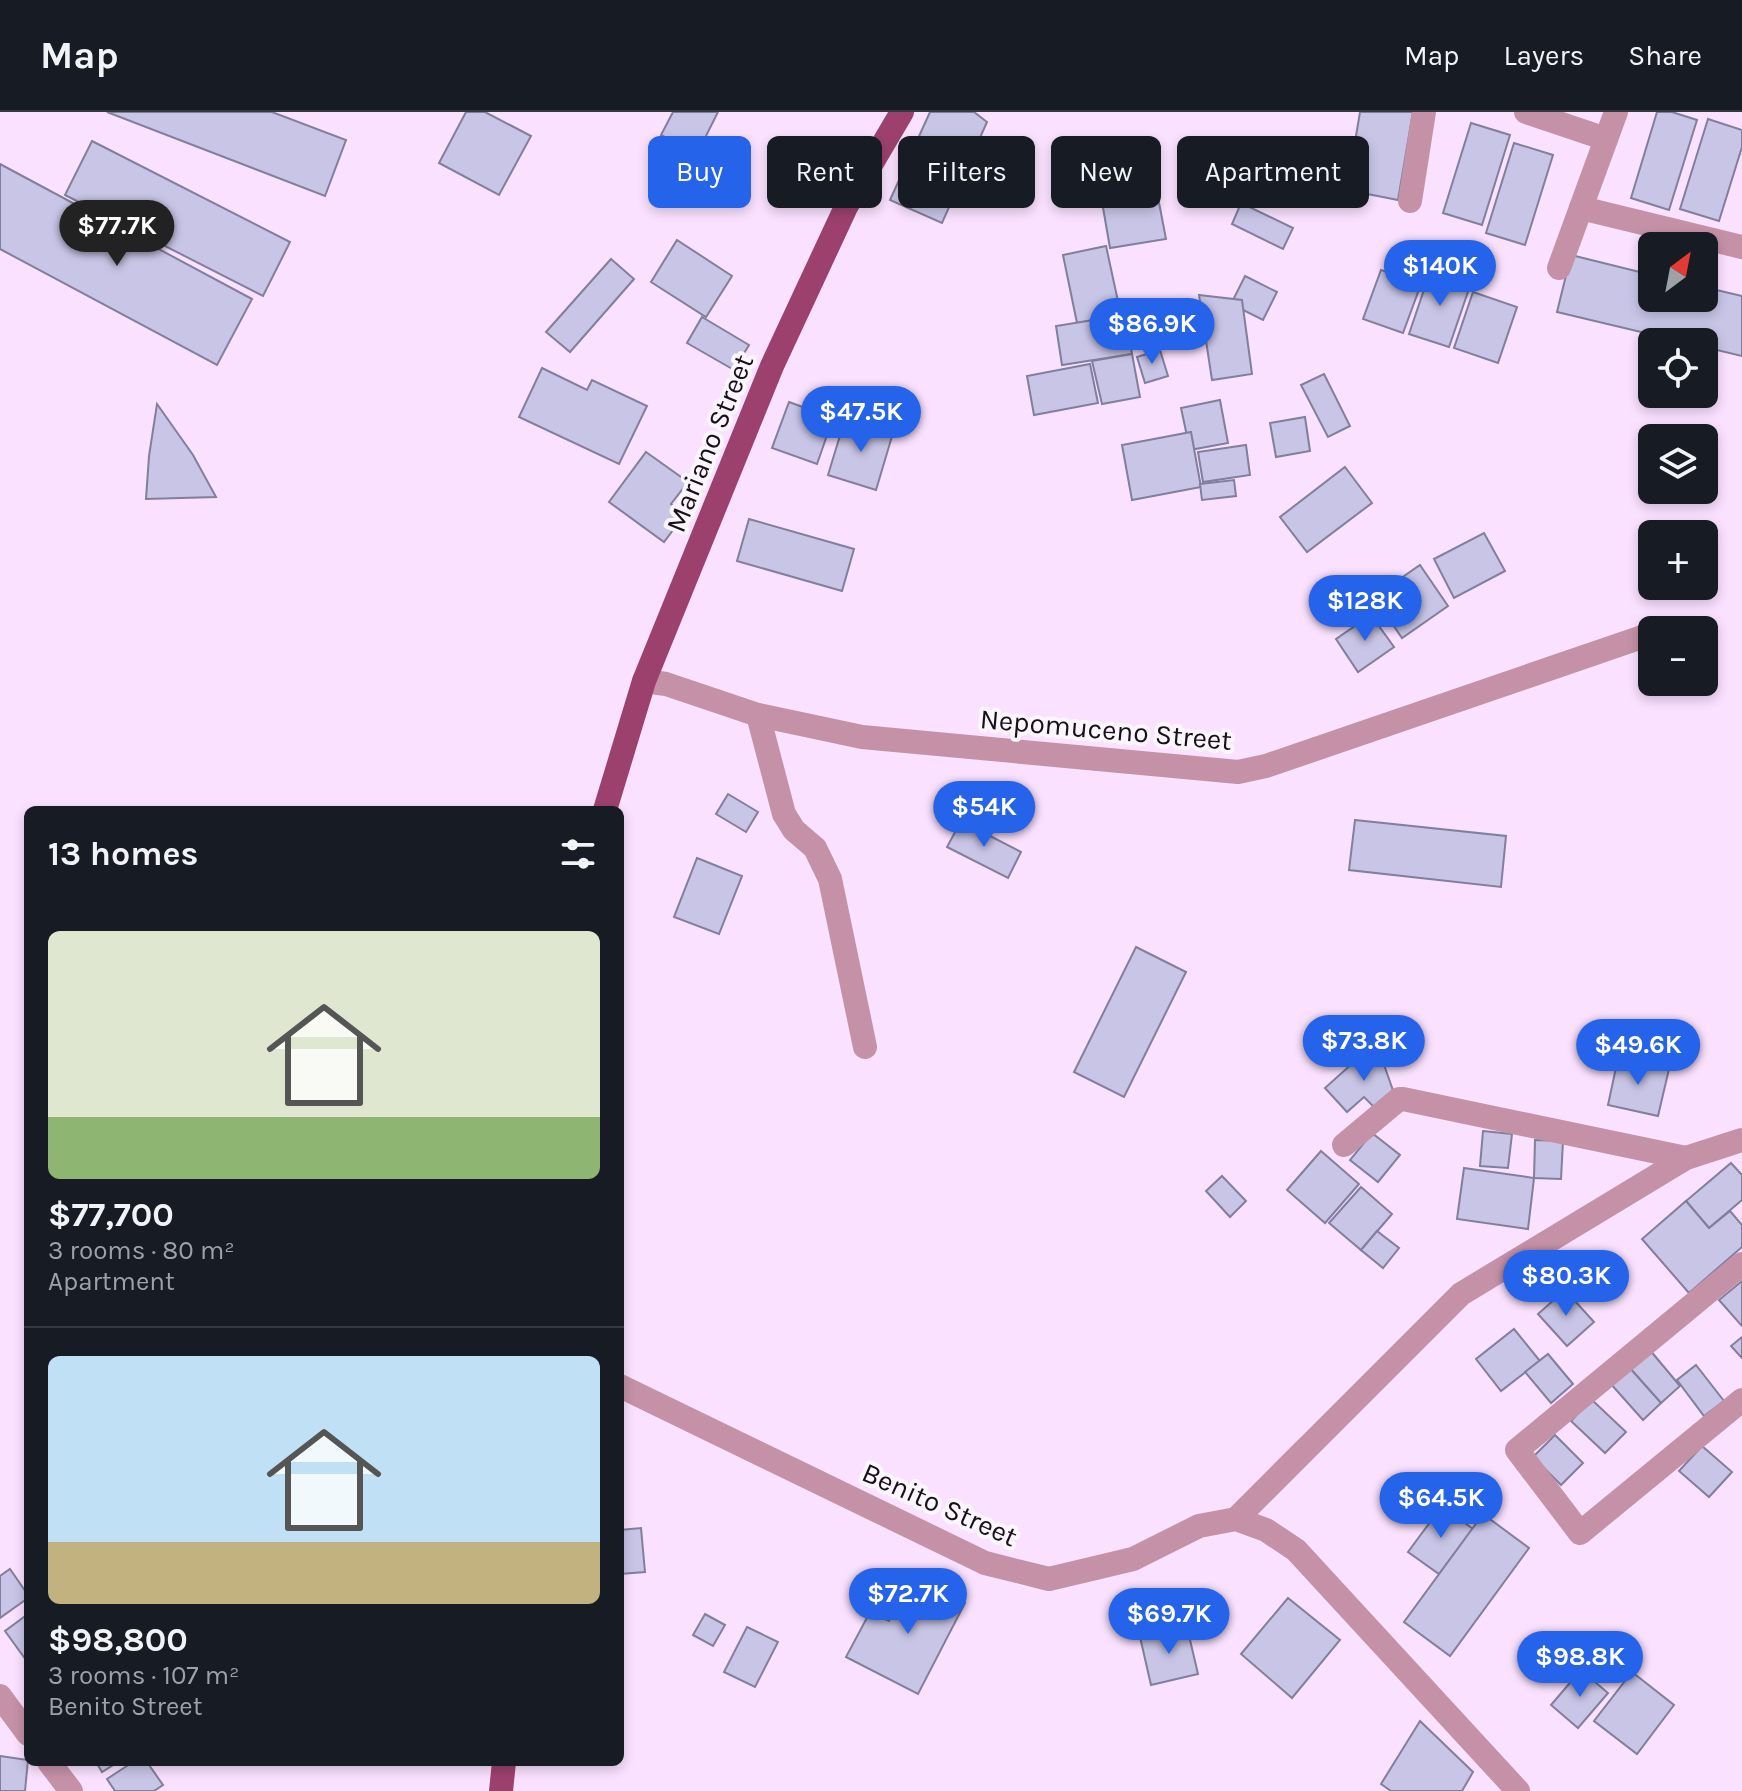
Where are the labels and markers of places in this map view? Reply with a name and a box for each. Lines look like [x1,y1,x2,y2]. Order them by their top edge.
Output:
pin: $77.7K [52,200,182,268]
pin: $140K [1384,240,1496,308]
pin: $86.9K [1087,298,1217,366]
pin: $47.5K [796,386,926,454]
pin: $128K [1309,575,1421,643]
pin: $54K [937,781,1031,849]
pin: $73.8K [1299,1015,1429,1083]
pin: $49.6K [1573,1019,1703,1087]
pin: $80.3K [1501,1250,1631,1318]
pin: $64.5K [1376,1472,1506,1540]
pin: $72.7K [843,1568,973,1636]
pin: $69.7K [1104,1588,1234,1656]
pin: $98.8K [1515,1631,1645,1699]

